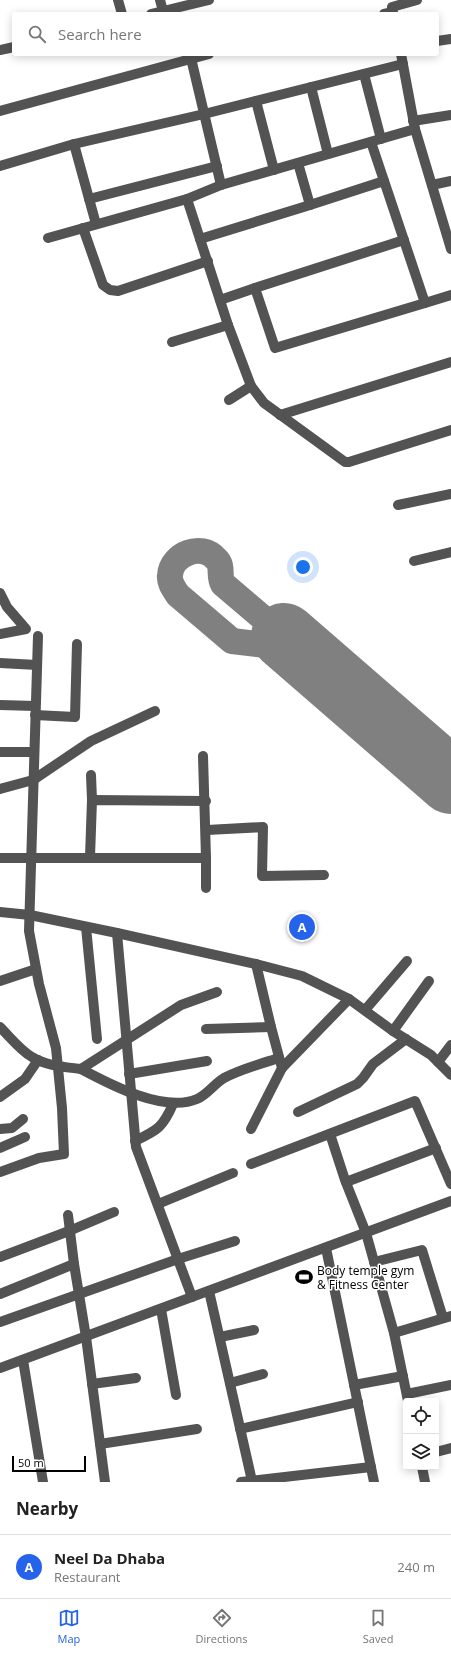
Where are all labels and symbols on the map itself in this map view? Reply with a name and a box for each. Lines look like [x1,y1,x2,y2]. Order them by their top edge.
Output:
your location [293,557,313,577]
pin: A [289,912,315,942]
place label: Body temple gym & Fitness Center [317,1262,414,1293]
sports icon: Body temple gym & Fitness Center [294,1267,314,1287]
scale bar [12,1454,86,1473]

